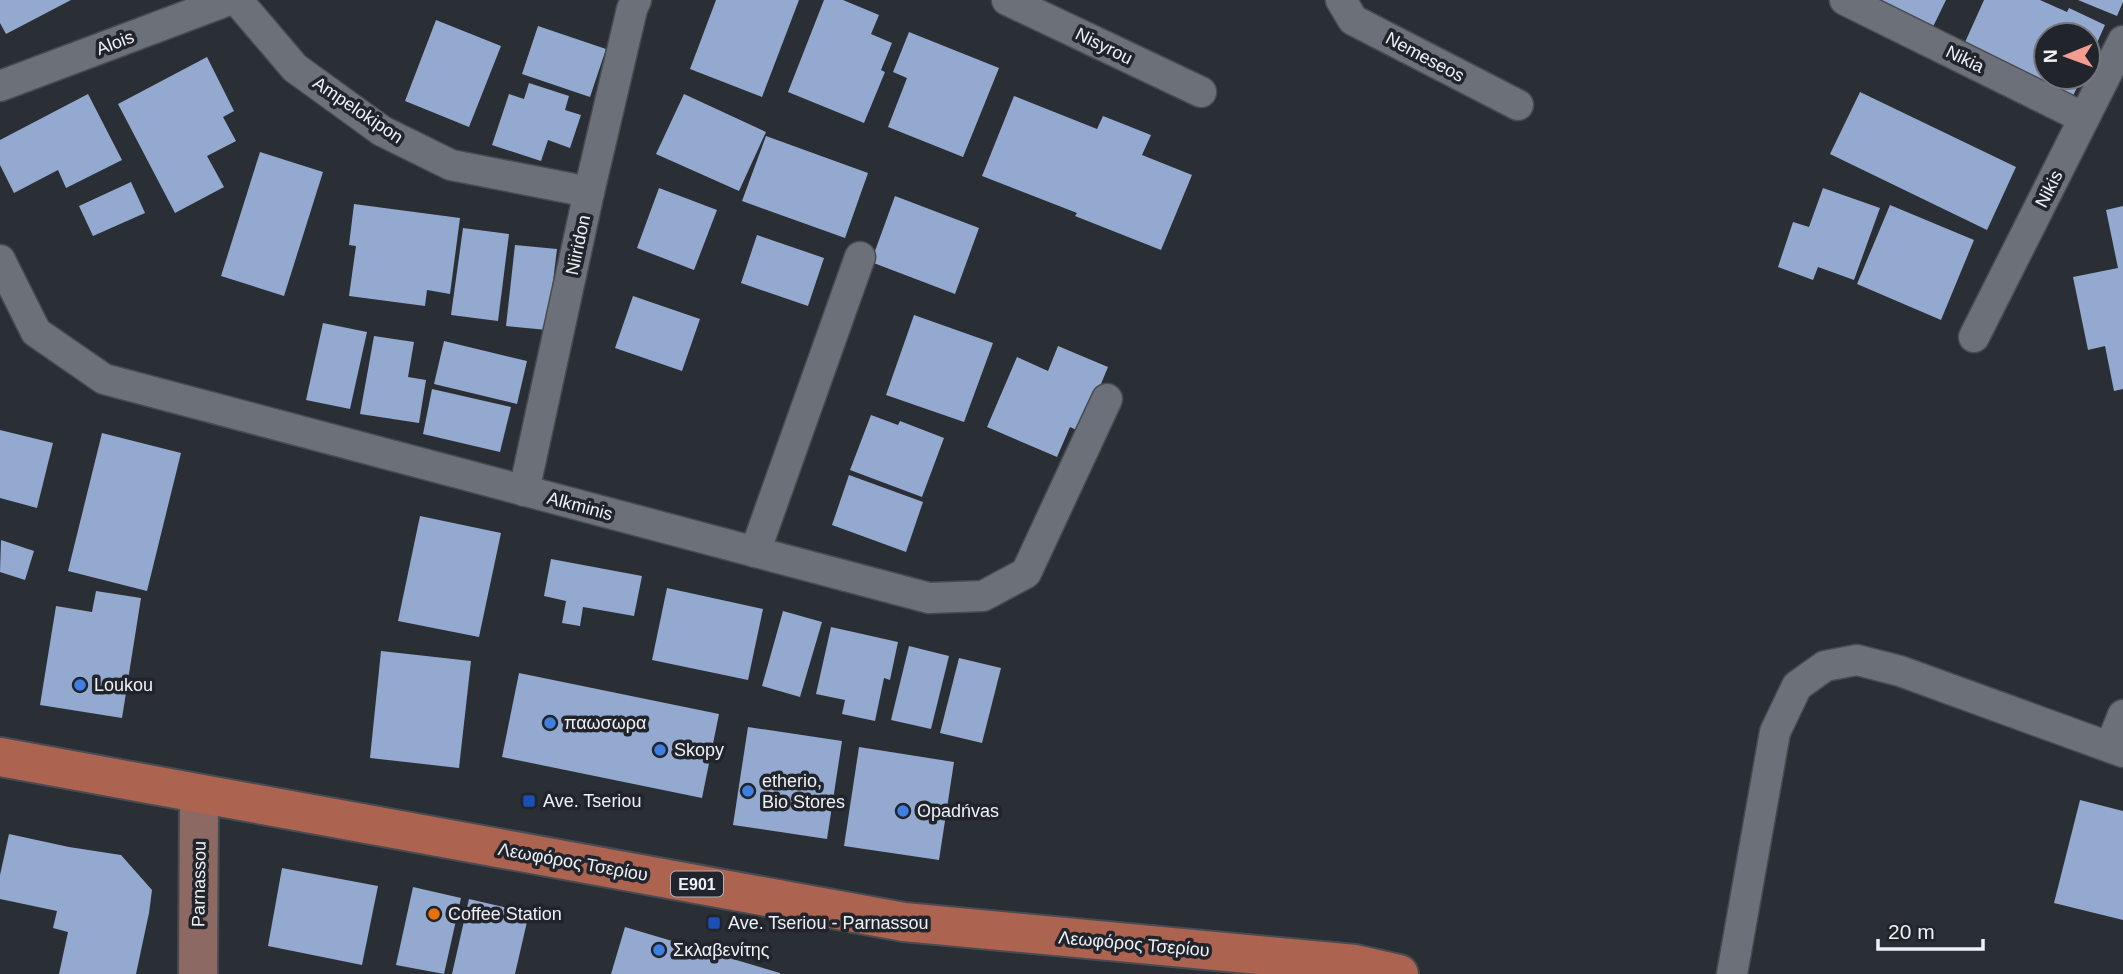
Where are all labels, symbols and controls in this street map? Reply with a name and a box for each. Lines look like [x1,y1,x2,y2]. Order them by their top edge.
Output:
north arrow [2032,21,2102,91]
street label: Nisyrou [1072,24,1136,68]
street label: Alois [93,27,137,59]
street label: Nemeseos [1382,28,1468,86]
street label: Nikia [1943,41,1988,77]
text: N [2040,49,2061,63]
street label: Ampelokipon [309,73,407,147]
street label: Nikis [2031,167,2067,211]
street label: Niiridon [562,213,594,277]
street label: Alkminis [545,488,615,524]
place label: Loukou [94,675,153,695]
marker: Loukou [72,677,88,693]
place label: παωσωρα [564,713,646,733]
marker: παωσωρα [542,715,558,731]
place label: Skopy [674,740,724,760]
marker: Skopy [652,742,668,758]
place label: etherio, Bio Stores [762,771,845,812]
marker: etherio, Bio Stores [740,783,756,799]
place label: Ave. Tseriou [543,791,641,811]
marker: Ave. Tseriou [521,793,537,809]
place label: Opadńvas [917,801,999,821]
marker: Opadńvas [895,803,911,819]
street label: Λεωφόρος Τσερίου [497,839,649,885]
street label: Parnassou [188,841,210,927]
road number: E901 [671,872,723,897]
place label: Coffee Station [448,904,562,924]
marker: Coffee Station [426,906,442,922]
scale bar [1878,908,1983,952]
place label: Ave. Tseriou - Parnassou [728,913,928,933]
marker: Ave. Tseriou - Parnassou [706,915,722,931]
text: 20 m [1888,920,1935,943]
street label: Λεωφόρος Τσερίου [1058,927,1210,961]
place label: Σκλαβενίτης [673,940,770,960]
marker: Σκλαβενίτης [651,942,667,958]

